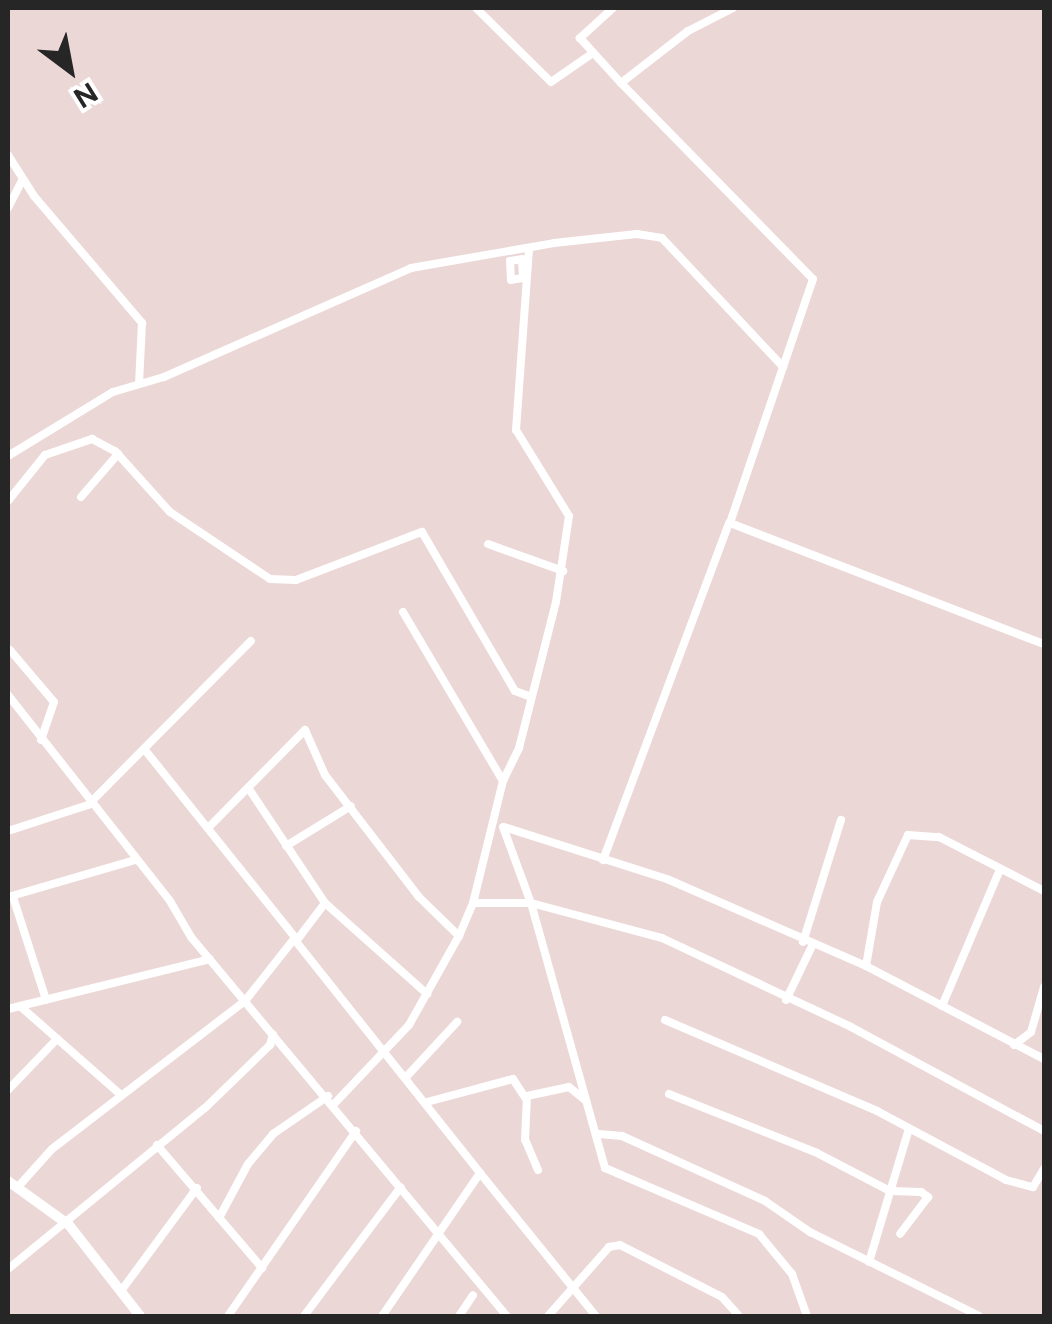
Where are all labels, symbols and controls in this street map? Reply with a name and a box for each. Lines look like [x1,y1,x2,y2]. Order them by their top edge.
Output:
north arrow [20,20,120,120]
text: N [68,75,104,116]

